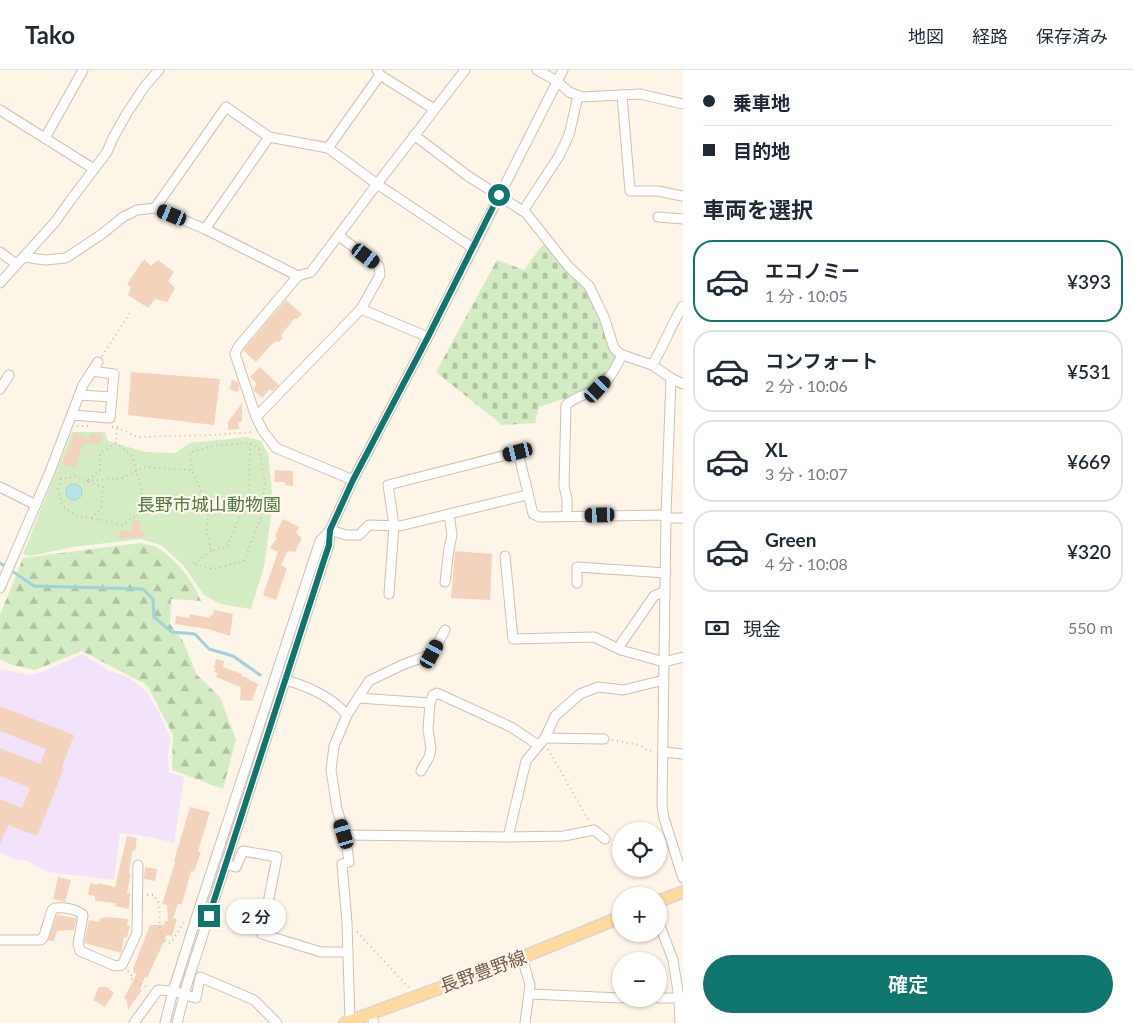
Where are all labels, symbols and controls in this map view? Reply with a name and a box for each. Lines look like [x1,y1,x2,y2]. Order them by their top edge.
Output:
text: Tako [25,20,75,49]
text: 地図 [908,25,944,47]
text: 経路 [972,25,1008,47]
text: 保存済み [1036,25,1108,47]
text: 乗車地 [733,91,790,114]
text: 目的地 [733,139,790,162]
route start [488,184,510,206]
text: 車両を選択 [703,196,813,223]
car [155,202,188,228]
car [349,241,382,271]
icon: car [705,259,750,304]
text: エコノミー [765,259,860,282]
text: ¥393 [1067,270,1111,293]
text: 1 分 · 10:05 [765,286,848,305]
icon: car [705,349,750,394]
text: コンフォート [765,349,878,372]
text: ¥531 [1067,360,1111,383]
car [582,373,613,405]
text: 2 分 · 10:06 [765,376,848,395]
text: XL [765,438,788,461]
icon: car [705,439,750,484]
car [501,441,534,463]
text: ¥669 [1067,450,1111,473]
text: 3 分 · 10:07 [765,464,848,483]
park label: 長野市城山動物園 [137,493,281,515]
car [584,507,615,523]
text: Green [765,528,816,551]
icon: car [705,529,750,574]
text: ¥320 [1067,540,1111,563]
text: 4 分 · 10:08 [765,554,848,573]
icon: cash [703,614,731,642]
text: 現金 [743,617,781,640]
text: 550 m [1068,618,1113,637]
car [418,637,445,671]
car [332,817,355,851]
map controls [612,822,667,1007]
button: locate [612,822,667,877]
button: + [612,887,667,942]
callout: 2 分 [226,898,286,934]
route end [198,905,220,927]
text: 2 分 [241,907,271,926]
street label: 長野豊野線 [437,945,529,997]
button: − [612,952,667,1007]
button: 確定 [703,955,1113,1013]

